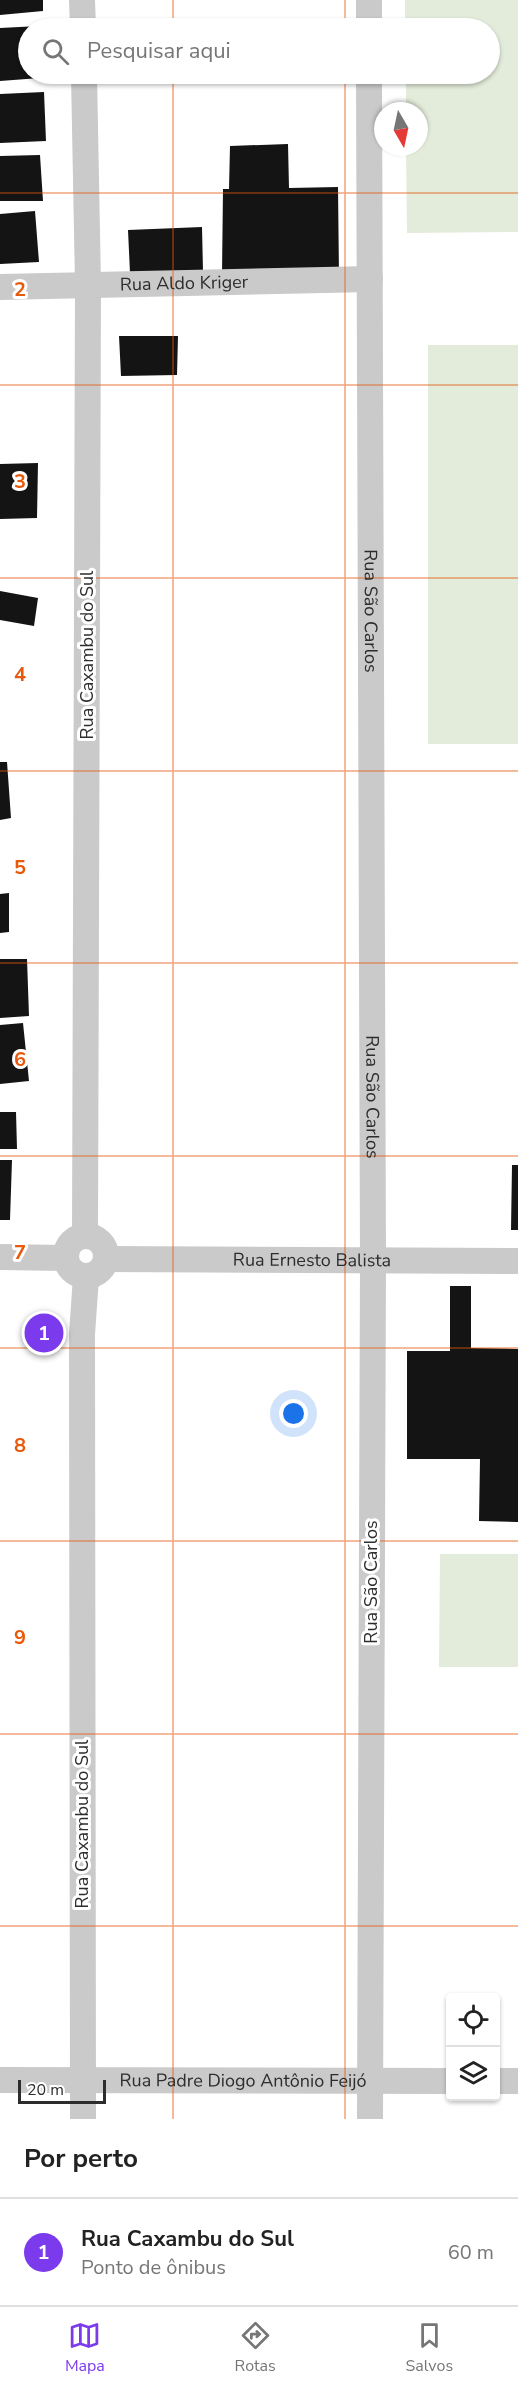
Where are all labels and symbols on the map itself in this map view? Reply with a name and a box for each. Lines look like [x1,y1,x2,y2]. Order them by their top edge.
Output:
north arrow [374,102,428,156]
street label: Rua Aldo Kriger [120,270,249,296]
text: 2 [14,276,26,303]
text: 3 [14,468,26,495]
street label: Rua São Carlos [359,549,383,673]
street label: Rua Caxambu do Sul [75,570,99,739]
text: 4 [14,661,26,688]
text: 5 [14,854,26,881]
street label: Rua São Carlos [360,1035,385,1159]
text: 6 [14,1046,26,1073]
text: 7 [14,1239,26,1266]
street label: Rua Ernesto Balista [233,1248,391,1272]
pin: 1 [24,1310,63,1356]
your location [279,1399,308,1428]
text: 8 [14,1432,26,1459]
street label: Rua São Carlos [359,1520,383,1644]
text: 9 [14,1624,26,1651]
street label: Rua Caxambu do Sul [70,1739,94,1908]
street label: Rua Padre Diogo Antônio Feijó [120,2068,366,2093]
scale bar [18,2077,106,2104]

